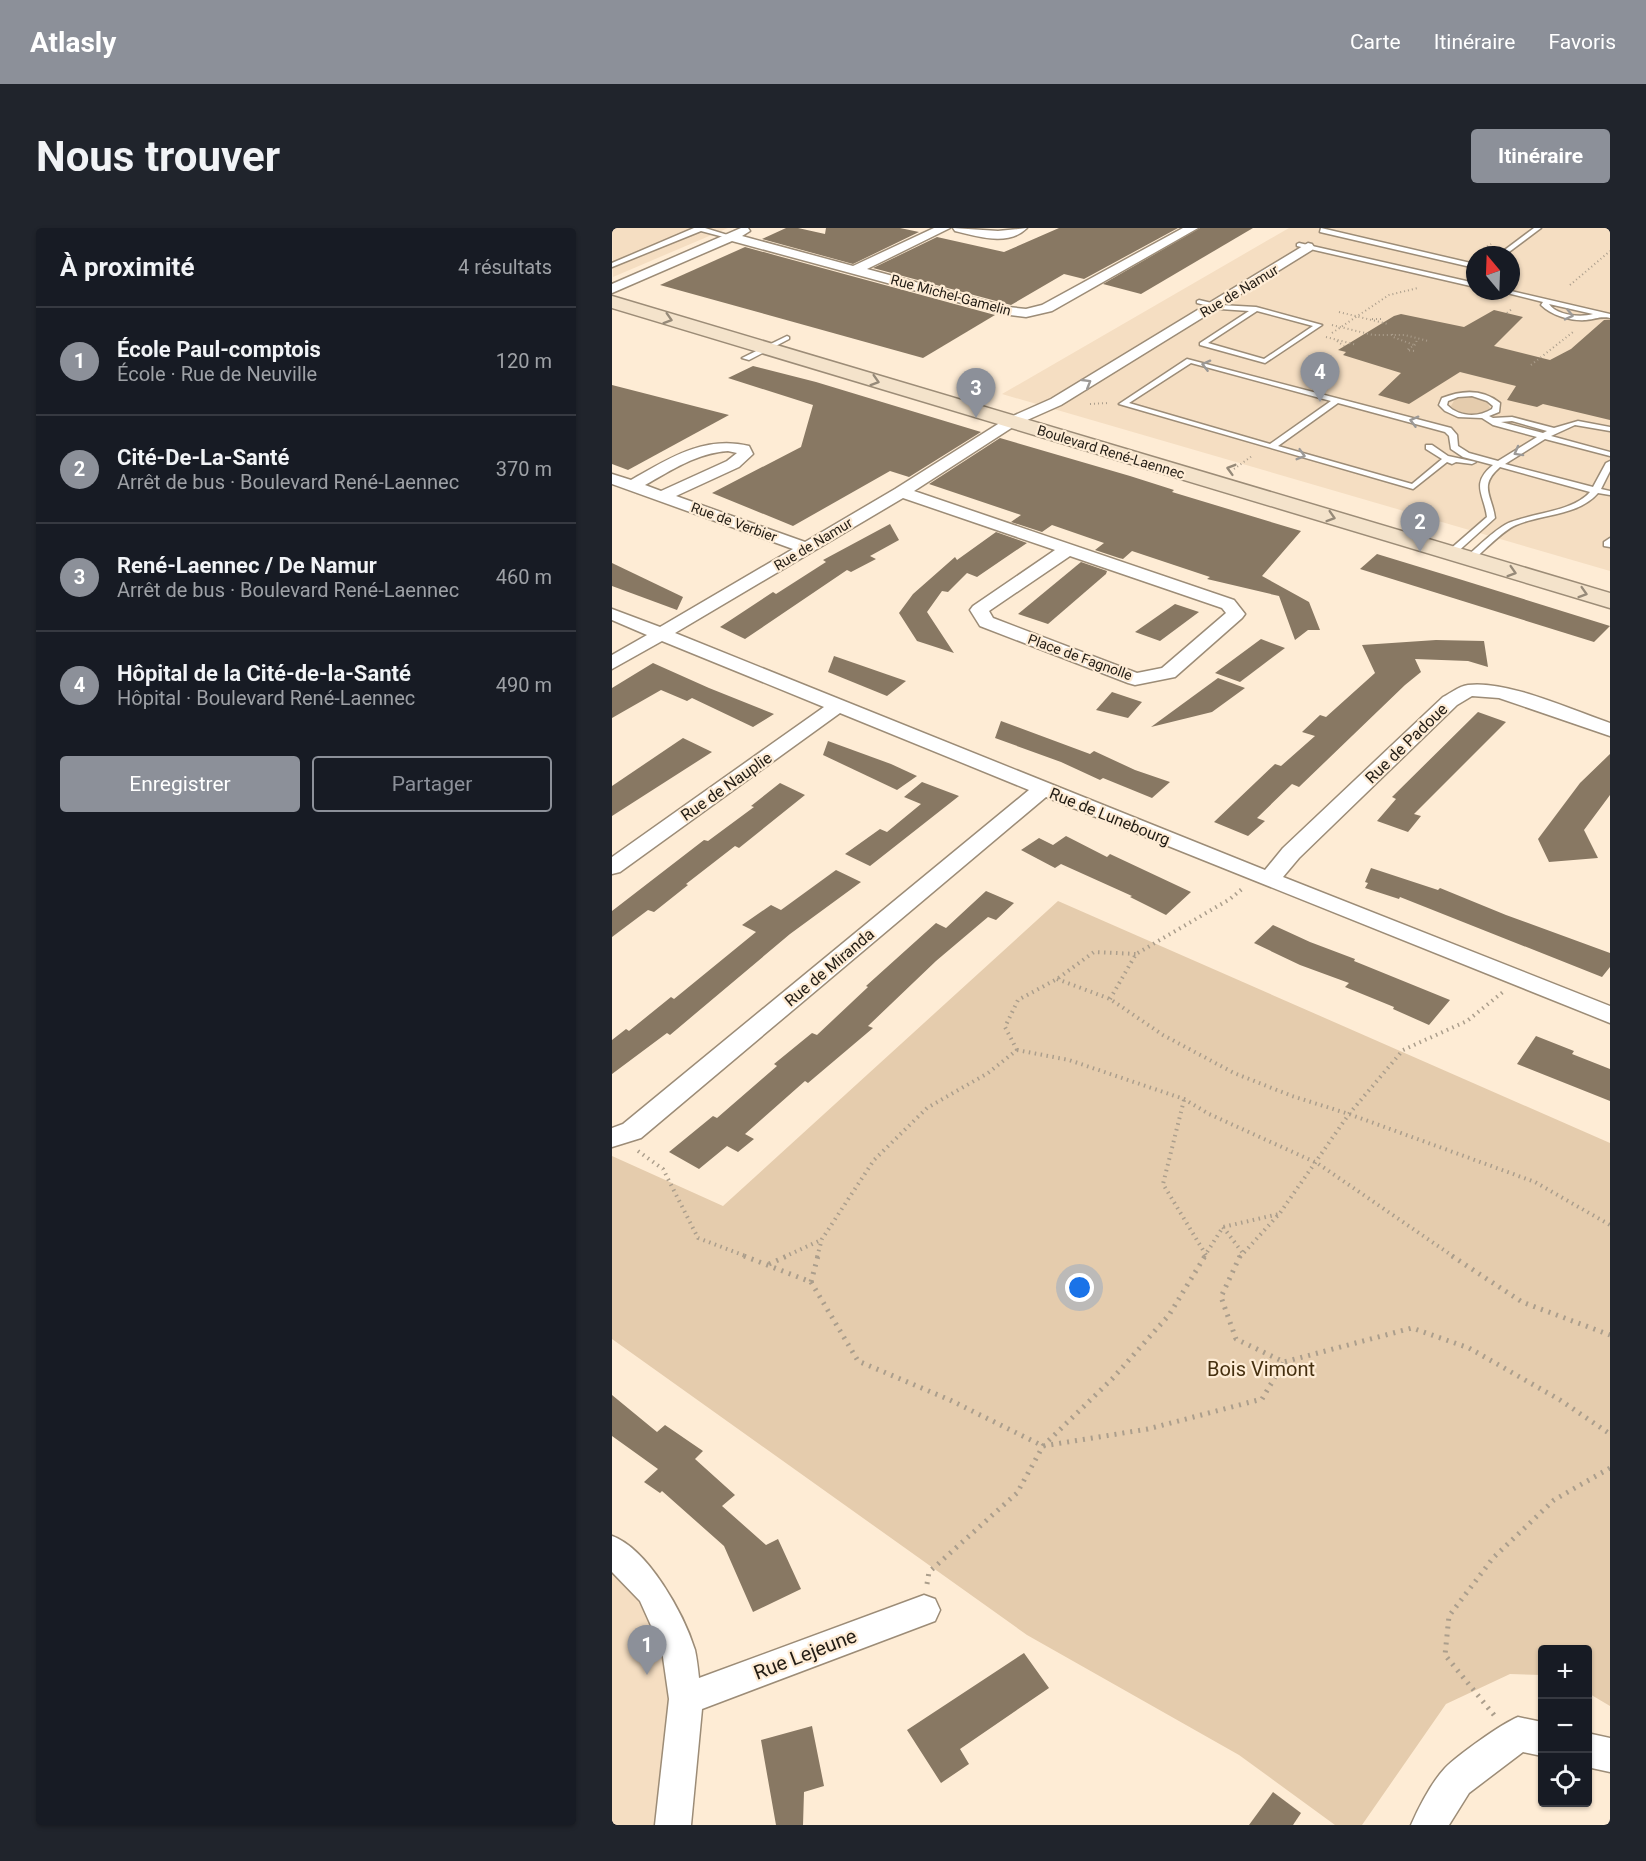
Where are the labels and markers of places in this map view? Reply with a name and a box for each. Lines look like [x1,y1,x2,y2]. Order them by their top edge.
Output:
pin: 4 [1300,352,1340,402]
pin: 3 [956,368,996,418]
pin: 2 [1400,502,1440,552]
pin: 1 [627,1626,666,1675]

